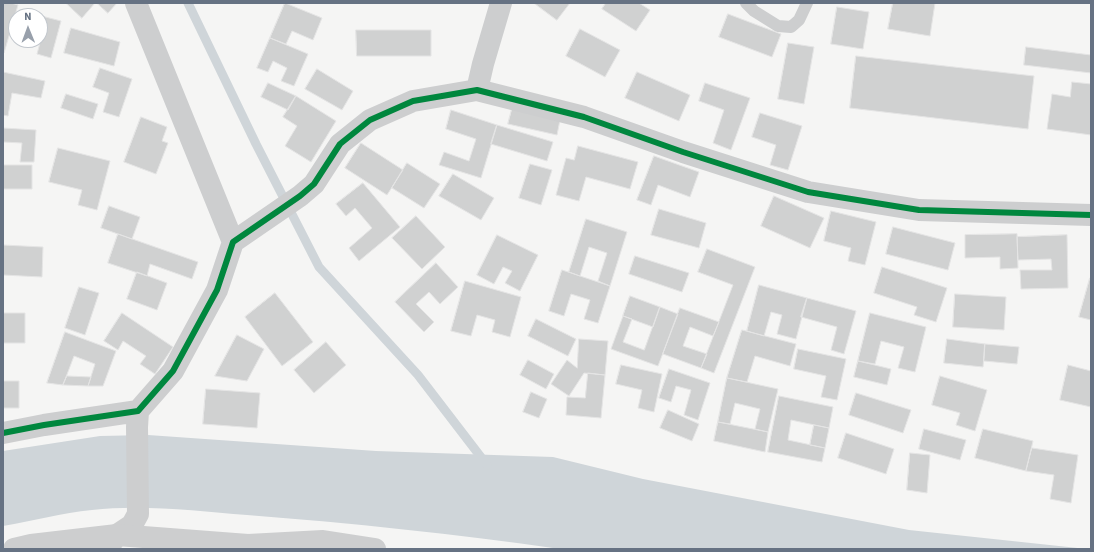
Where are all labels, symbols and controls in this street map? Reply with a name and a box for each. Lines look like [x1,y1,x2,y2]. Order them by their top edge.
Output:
north arrow [8,8,48,48]
text: N [24,9,32,24]

